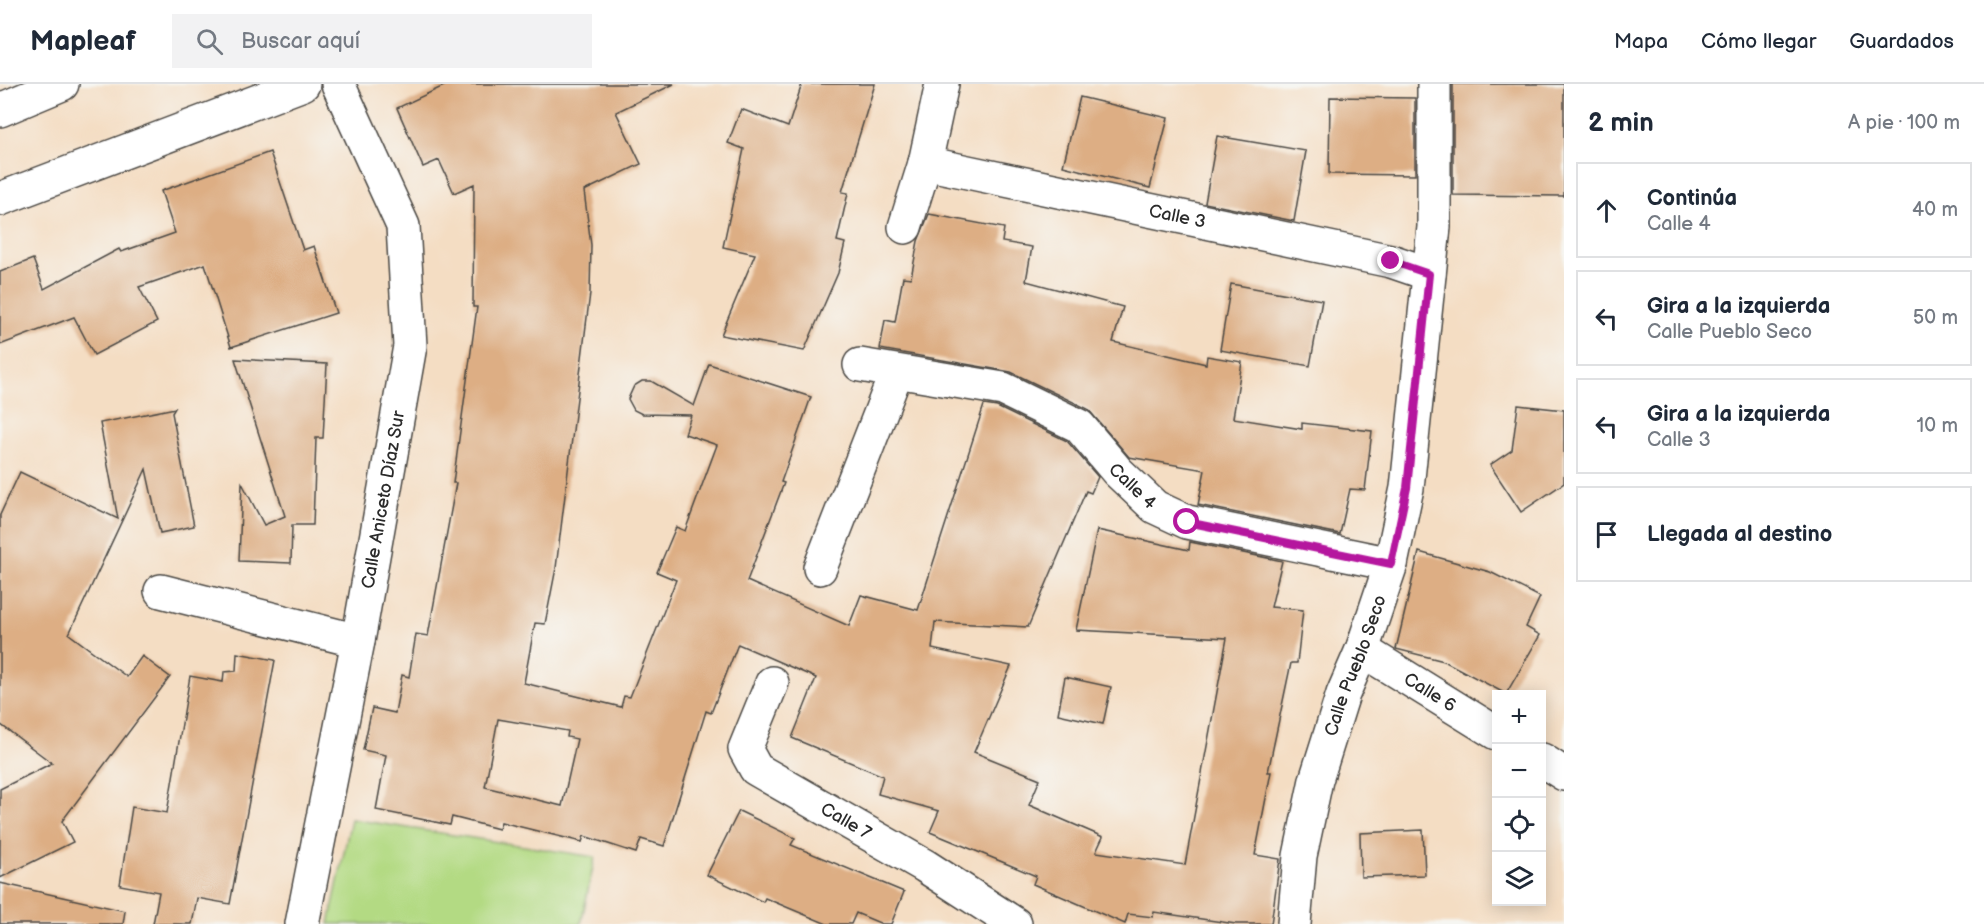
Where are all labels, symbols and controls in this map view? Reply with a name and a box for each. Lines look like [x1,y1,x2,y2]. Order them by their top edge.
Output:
search box [172,14,592,68]
text: Mapleaf [30,25,136,58]
icon: search [193,25,226,58]
text: Buscar aquí [241,28,360,55]
text: Mapa [1614,29,1668,54]
text: Cómo llegar [1701,29,1816,54]
text: Guardados [1849,29,1954,54]
text: 2 min [1588,108,1654,139]
text: A pie · 100 m [1848,111,1960,135]
text: Continúa [1647,185,1737,212]
icon: ahead [1590,194,1623,227]
text: 40 m [1912,198,1958,222]
street label: Calle 3 [1147,200,1208,233]
text: Calle 4 [1647,212,1711,236]
route end [1377,247,1403,273]
text: Gira a la izquierda [1647,293,1831,320]
icon: left [1590,302,1623,335]
text: 50 m [1913,306,1958,330]
text: Calle Pueblo Seco [1647,320,1812,344]
text: Gira a la izquierda [1647,401,1831,428]
street label: Calle Aniceto Díaz Sur [357,409,409,590]
icon: left [1590,410,1623,443]
text: 10 m [1917,414,1958,438]
text: Calle 3 [1647,428,1711,452]
street label: Calle 4 [1104,459,1160,514]
route start [1173,508,1199,534]
icon: arrive [1590,518,1623,551]
text: Llegada al destino [1647,521,1832,548]
street label: Calle Pueblo Seco [1320,592,1391,739]
street label: Calle 6 [1400,668,1460,717]
map controls [1492,690,1546,906]
button: + [1492,690,1546,744]
button: − [1492,744,1546,798]
street label: Calle 7 [817,798,875,844]
button: locate [1492,798,1546,852]
button: layers [1492,852,1546,906]

